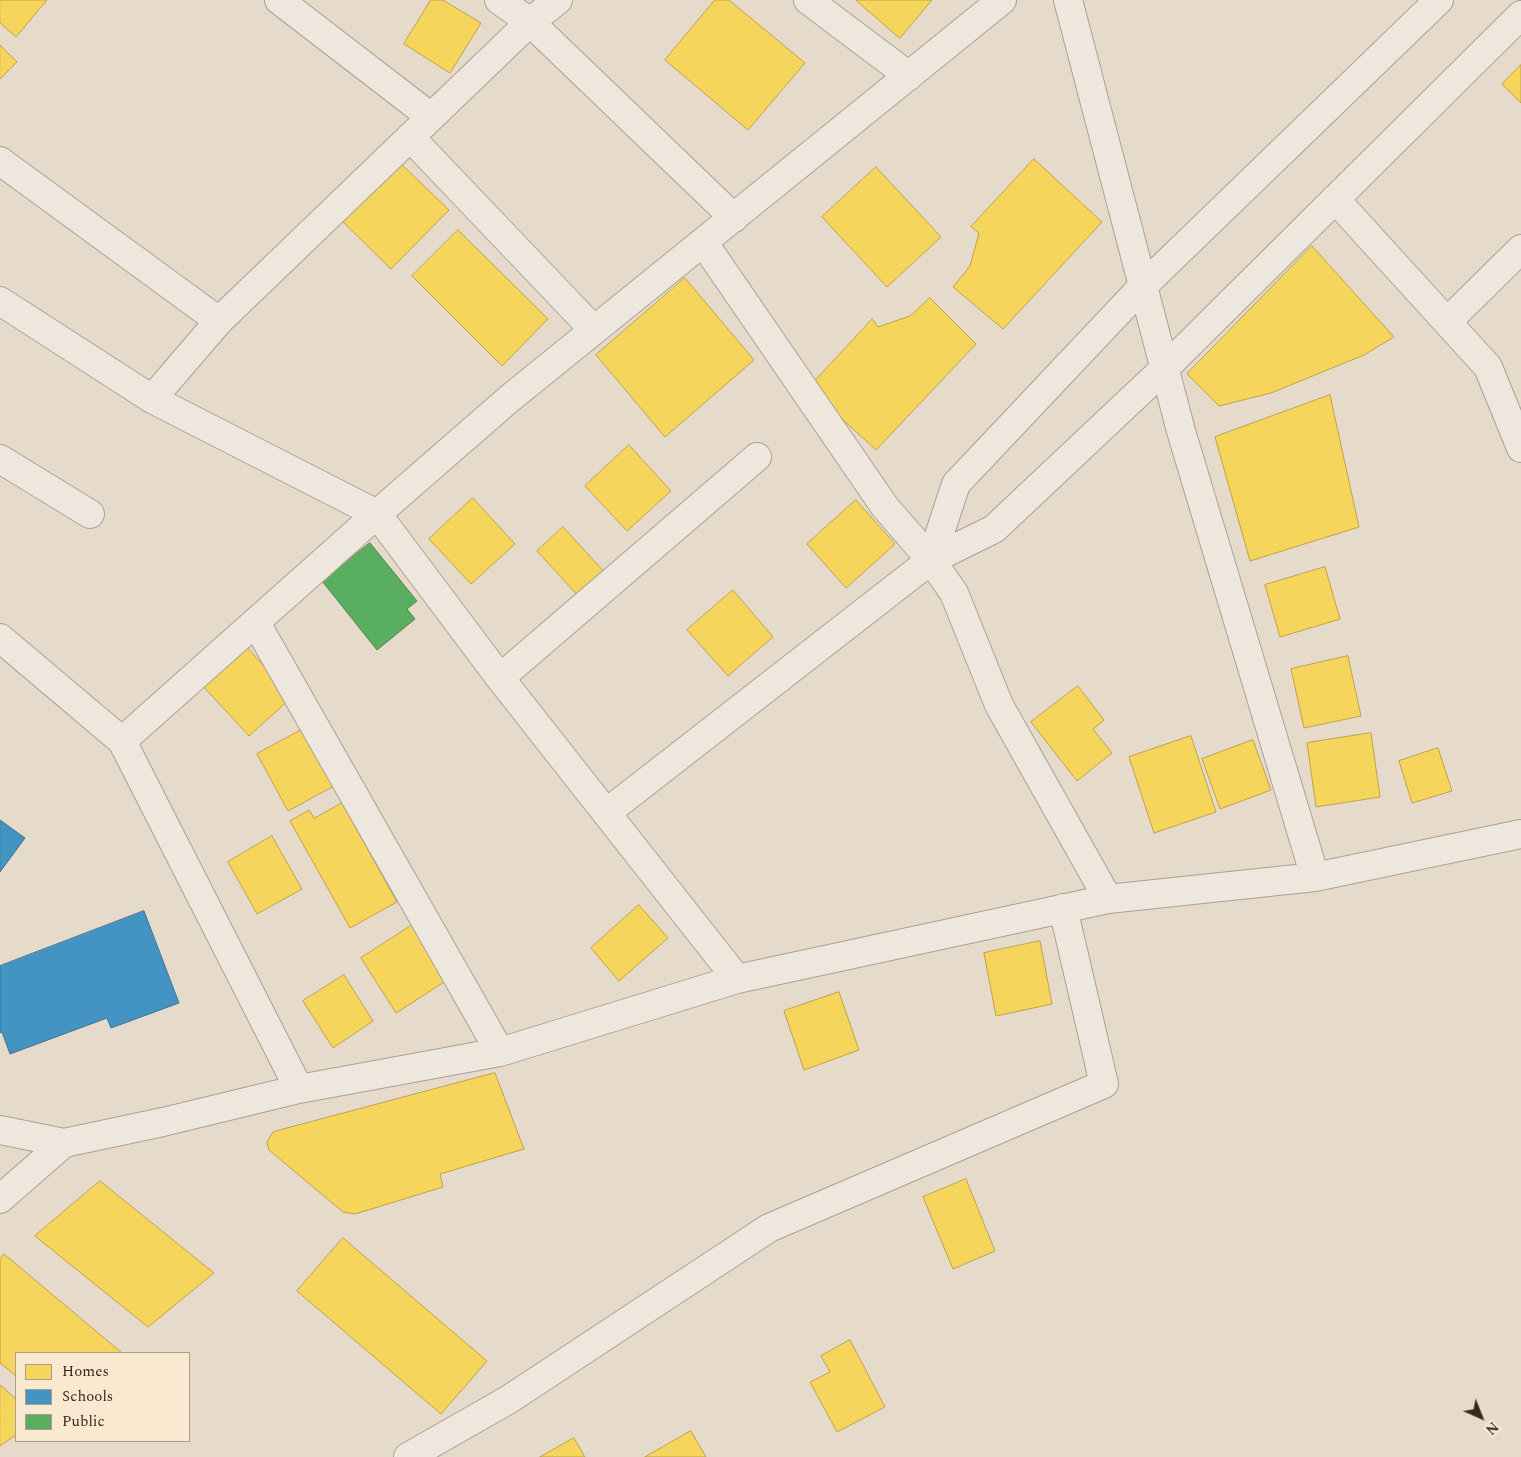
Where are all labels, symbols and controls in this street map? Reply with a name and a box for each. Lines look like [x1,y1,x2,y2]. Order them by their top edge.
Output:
legend [15,1352,190,1442]
text: Homes [62,1360,109,1383]
text: Schools [62,1385,113,1408]
north arrow [1456,1392,1506,1442]
text: Public [62,1410,105,1433]
text: N [1480,1417,1503,1440]

